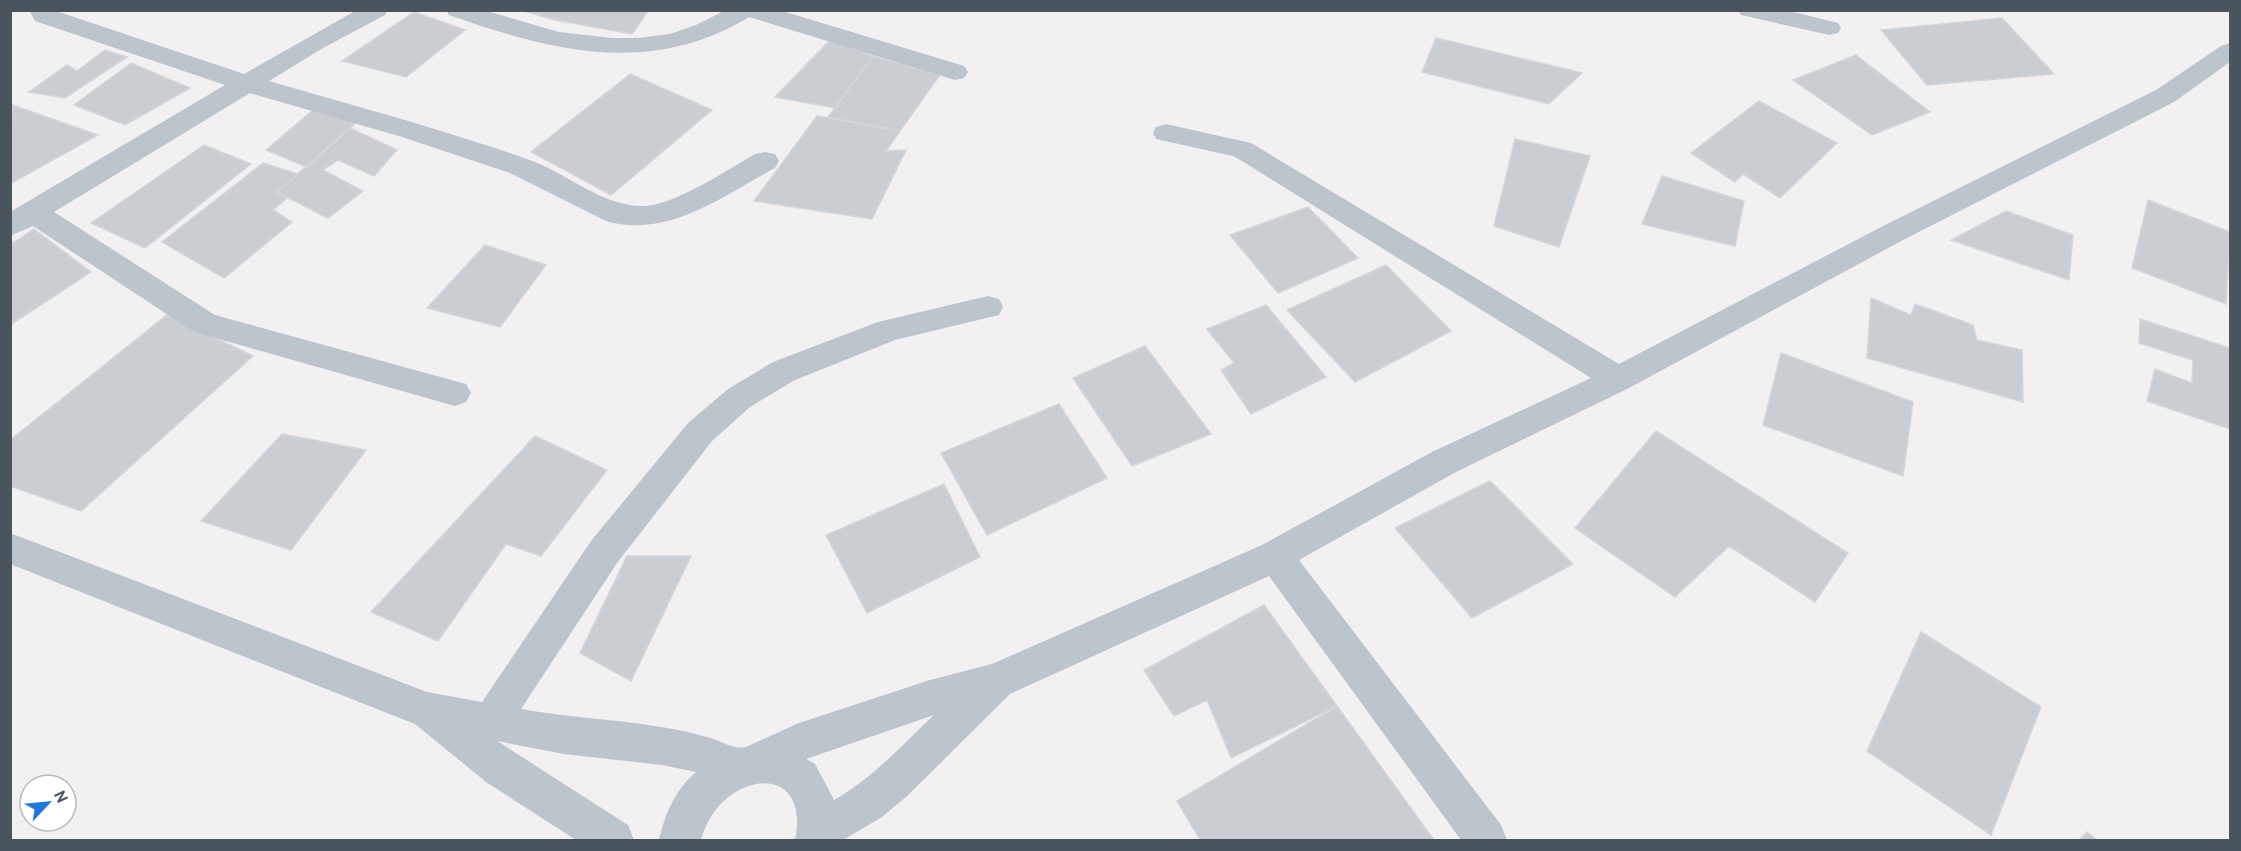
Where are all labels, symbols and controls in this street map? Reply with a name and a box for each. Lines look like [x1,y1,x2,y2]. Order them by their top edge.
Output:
north arrow [18,773,78,833]
text: N [50,787,72,806]

